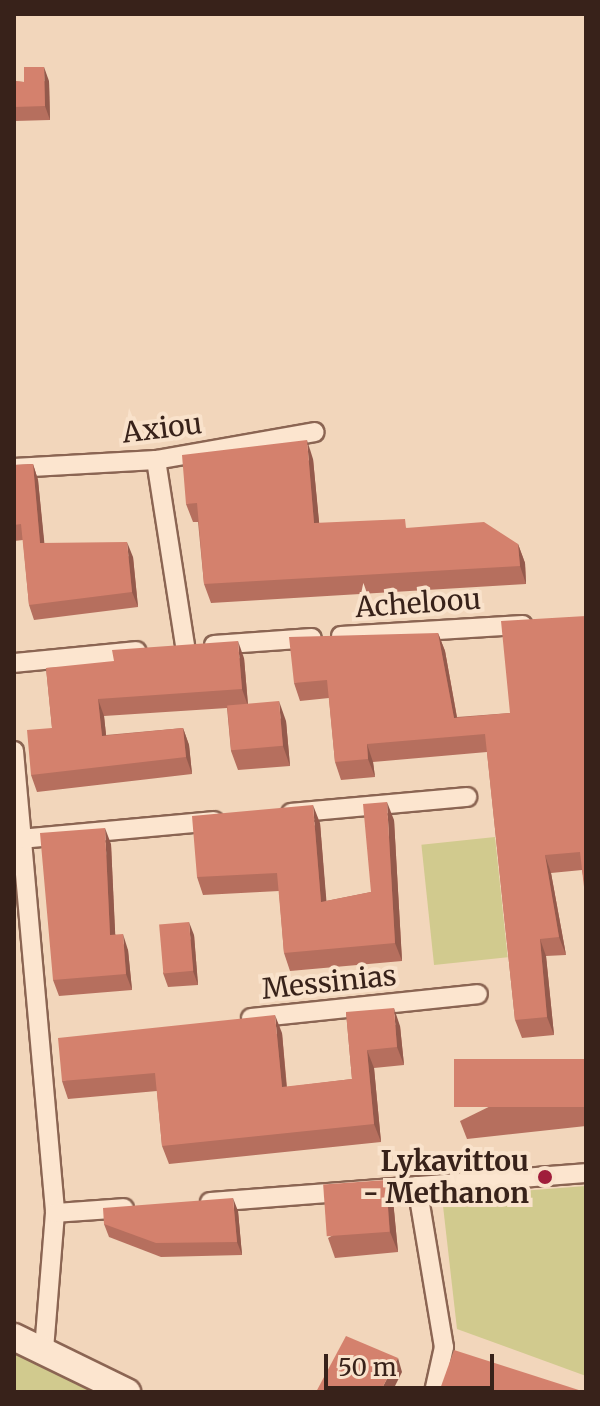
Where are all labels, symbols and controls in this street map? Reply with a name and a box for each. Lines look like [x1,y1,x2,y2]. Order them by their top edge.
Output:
street label: Axiou [120,406,204,450]
street label: Acheloou [354,582,482,624]
street label: Messinias [260,958,398,1006]
place label: Lykavittou - Methanon [363,1144,529,1210]
marker: Lykavittou - Methanon [536,1168,554,1186]
scale bar [328,1338,498,1388]
text: 50 m [338,1352,397,1383]

